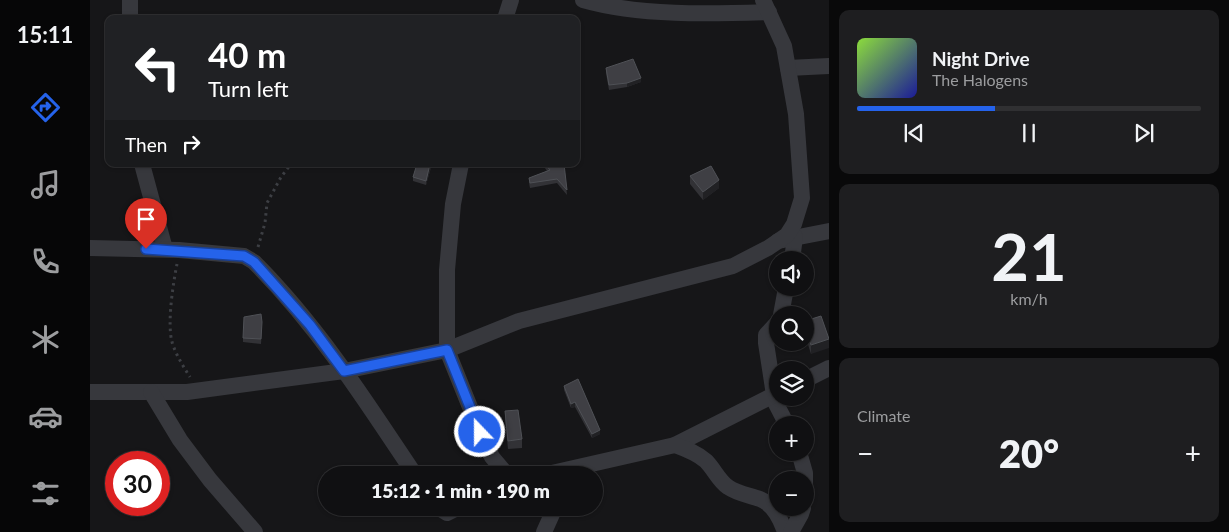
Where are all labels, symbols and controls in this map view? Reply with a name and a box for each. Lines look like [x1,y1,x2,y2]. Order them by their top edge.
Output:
text: 15:11 [17,21,73,48]
text: 40 m [208,33,286,75]
icon: left [125,35,190,100]
text: Night Drive [932,47,1030,70]
text: The Halogens [932,70,1028,89]
text: Turn left [208,75,289,102]
icon: directions [28,90,63,125]
icon: previous [900,119,928,147]
icon: pause [1015,119,1043,147]
icon: next [1130,119,1158,147]
icon: right [177,130,205,158]
text: Then [125,133,167,156]
icon: music [28,167,63,202]
pin [125,198,167,249]
icon: arrive [132,205,160,233]
text: 21 [991,217,1067,295]
icon: phone [28,244,63,279]
map controls [769,251,814,516]
button: sound [769,251,814,296]
text: km/h [1010,289,1048,308]
button: search [769,306,814,351]
icon: climate [28,322,63,357]
button: layers [769,361,814,406]
icon: car [28,399,63,434]
position arrow [453,405,505,457]
text: Climate [857,406,910,425]
button: + [769,416,814,461]
text: 20° [999,430,1059,476]
text: − [857,436,873,470]
text: + [1185,436,1201,470]
speed limit sign: 30 [105,451,170,516]
button: − [769,471,814,516]
icon: filters [28,476,63,511]
text: 15:12 · 1 min · 190 m [371,479,550,502]

